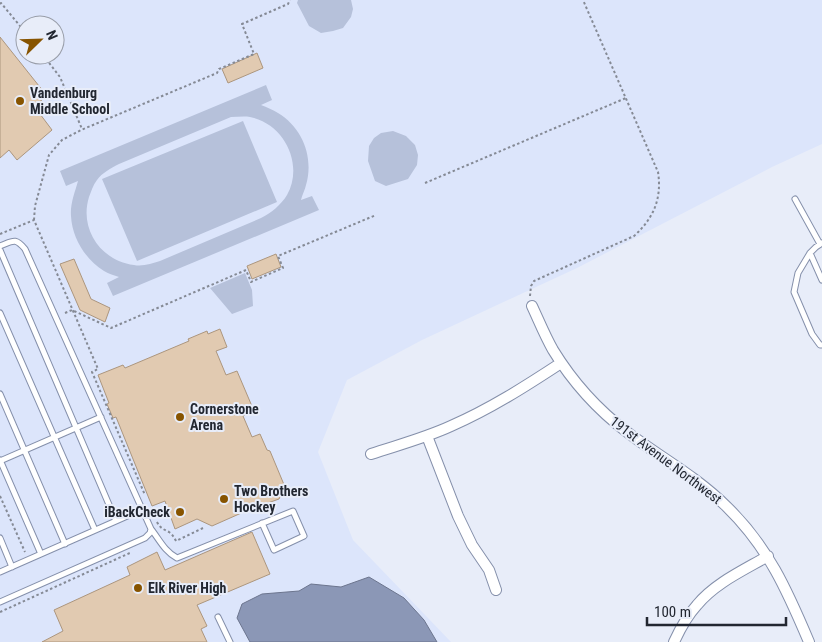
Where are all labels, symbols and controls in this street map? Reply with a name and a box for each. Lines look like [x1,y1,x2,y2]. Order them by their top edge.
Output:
north arrow [15,15,65,65]
text: N [43,28,61,42]
place label: Vandenburg Middle School [30,85,110,117]
marker: Vandenburg Middle School [14,95,26,107]
place label: Cornerstone Arena [190,401,259,433]
marker: Cornerstone Arena [174,411,186,423]
street label: 191st Avenue Northwest [607,413,725,507]
place label: Two Brothers Hockey [234,483,308,515]
marker: Two Brothers Hockey [218,493,230,505]
place label: iBackCheck [104,504,170,520]
marker: iBackCheck [174,506,186,518]
place label: Elk River High [148,580,227,596]
marker: Elk River High [132,582,144,594]
scale bar [647,594,786,626]
text: 100 m [654,603,691,621]

